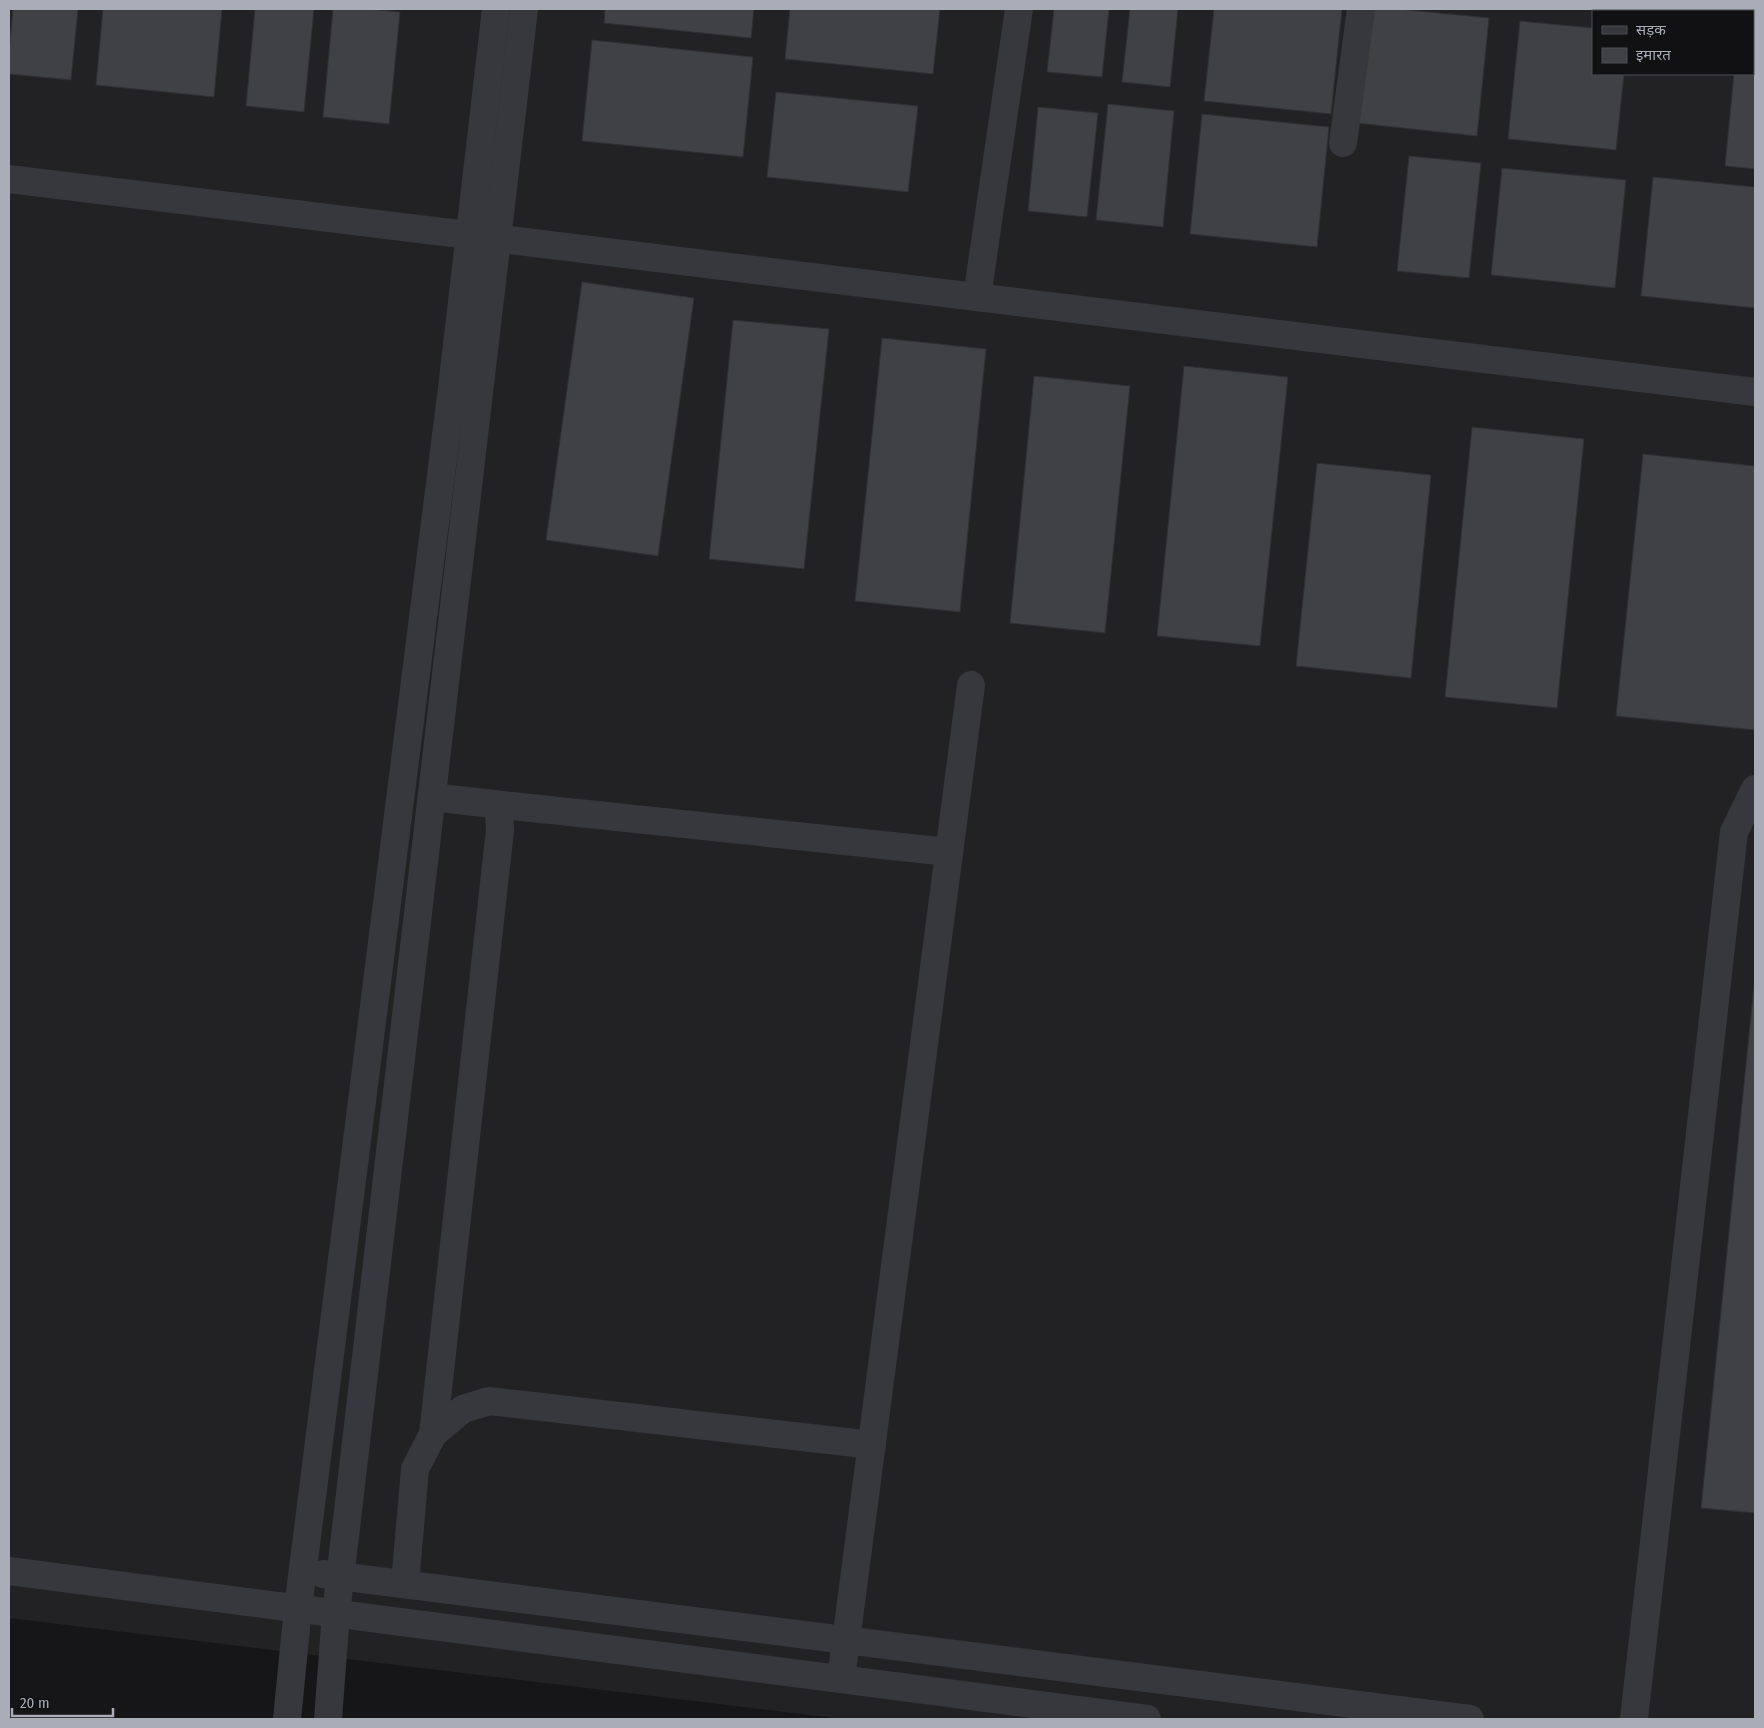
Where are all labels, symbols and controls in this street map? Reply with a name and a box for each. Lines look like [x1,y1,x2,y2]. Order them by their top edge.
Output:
legend [1592,10,1754,75]
text: सड़क [1636,21,1666,39]
text: इमारत [1636,46,1671,64]
scale bar [12,1686,114,1718]
text: 20 m [20,1694,50,1712]

